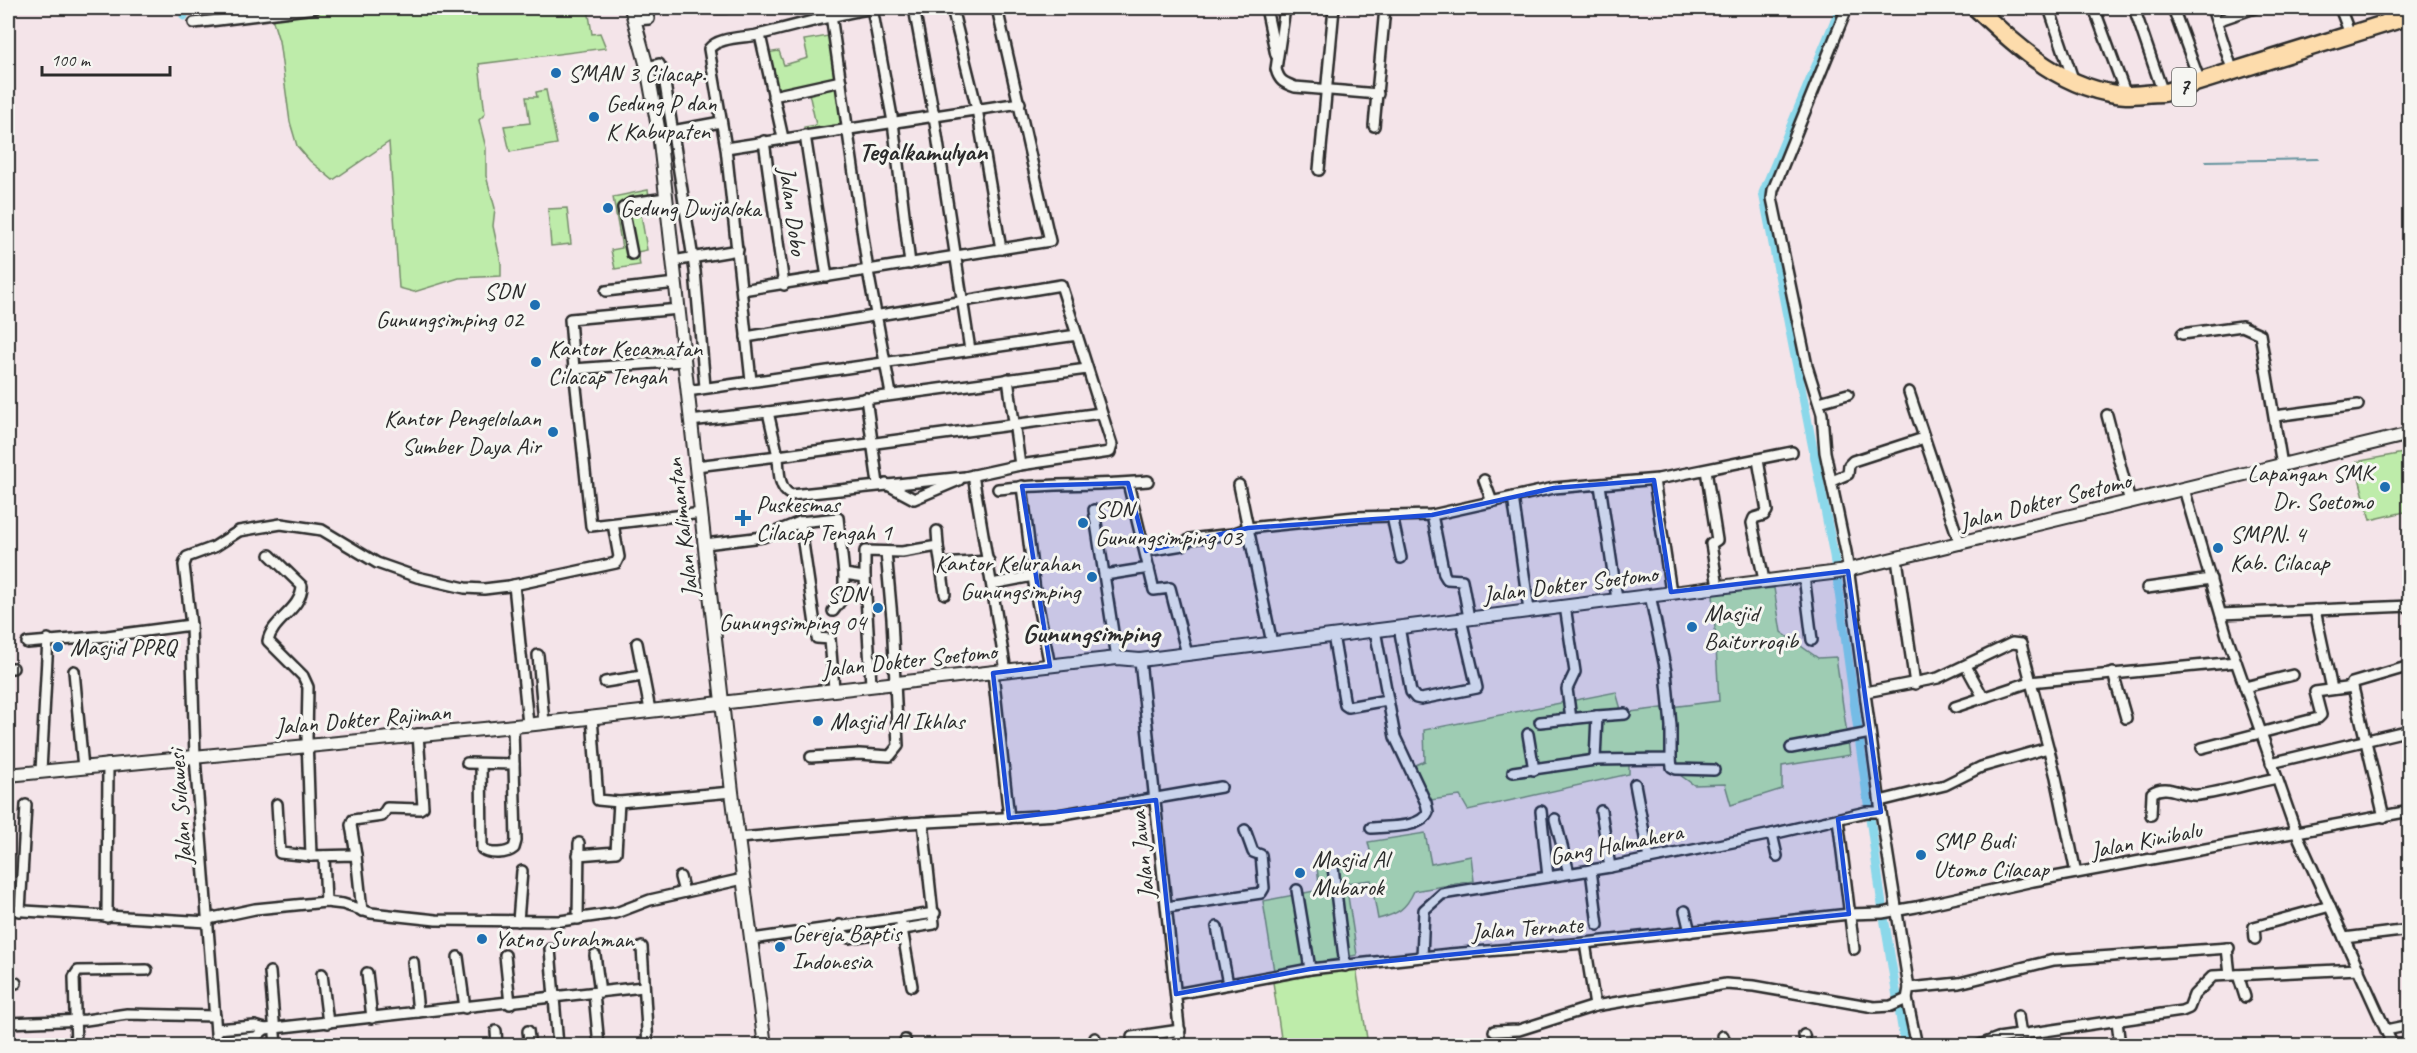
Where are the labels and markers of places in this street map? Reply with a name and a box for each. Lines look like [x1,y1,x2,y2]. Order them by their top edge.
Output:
place label: SMAN 3 Cilacap. [568,58,706,88]
marker: SMAN 3 Cilacap. [549,66,563,80]
place label: Gedung P dan K Kabupaten [606,88,717,146]
marker: Gedung P dan K Kabupaten [587,110,601,124]
place label: Gedung Dwijaloka [620,193,763,223]
marker: Gedung Dwijaloka [601,201,615,215]
place label: SDN Gunungsimping 02 [376,276,526,334]
marker: SDN Gunungsimping 02 [528,298,542,312]
place label: Kantor Kecamatan Cilacap Tengah [548,333,704,391]
marker: Kantor Kecamatan Cilacap Tengah [529,355,543,369]
place label: Kantor Pengelolaan Sumber Daya Air [384,403,543,461]
marker: Kantor Pengelolaan Sumber Daya Air [546,425,560,439]
place label: Lapangan SMK Dr. Soetomo [2247,458,2377,516]
marker: Lapangan SMK Dr. Soetomo [2378,480,2392,494]
place label: Puskesmas Cilacap Tengah 1 [756,489,893,547]
place label: SDN Gunungsimping 03 [1095,494,1244,552]
marker: Puskesmas Cilacap Tengah 1 [734,509,752,527]
marker: SDN Gunungsimping 03 [1076,516,1090,530]
place label: SMPN. 4 Kab. Cilacap [2230,519,2331,577]
marker: SMPN. 4 Kab. Cilacap [2211,541,2225,555]
place label: Kantor Kelurahan Gunungsimping [935,548,1082,606]
marker: Kantor Kelurahan Gunungsimping [1085,570,1099,584]
place label: SDN Gunungsimping 04 [719,579,869,637]
place label: Masjid Baiturroqib [1704,598,1800,656]
marker: SDN Gunungsimping 04 [871,601,885,615]
marker: Masjid Baiturroqib [1685,620,1699,634]
place label: Masjid PPRQ [70,632,179,662]
marker: Masjid PPRQ [51,640,65,654]
place label: Masjid Al Ikhlas [830,706,966,736]
marker: Masjid Al Ikhlas [811,714,825,728]
place label: SMP Budi Utomo Cilacap [1933,826,2051,884]
place label: Masjid Al Mubarok [1312,844,1393,902]
marker: SMP Budi Utomo Cilacap [1914,848,1928,862]
marker: Masjid Al Mubarok [1293,866,1307,880]
place label: Gereja Baptis Indonesia [792,918,903,976]
place label: Yatno Surahman [494,924,635,954]
marker: Yatno Surahman [475,932,489,946]
marker: Gereja Baptis Indonesia [773,940,787,954]

